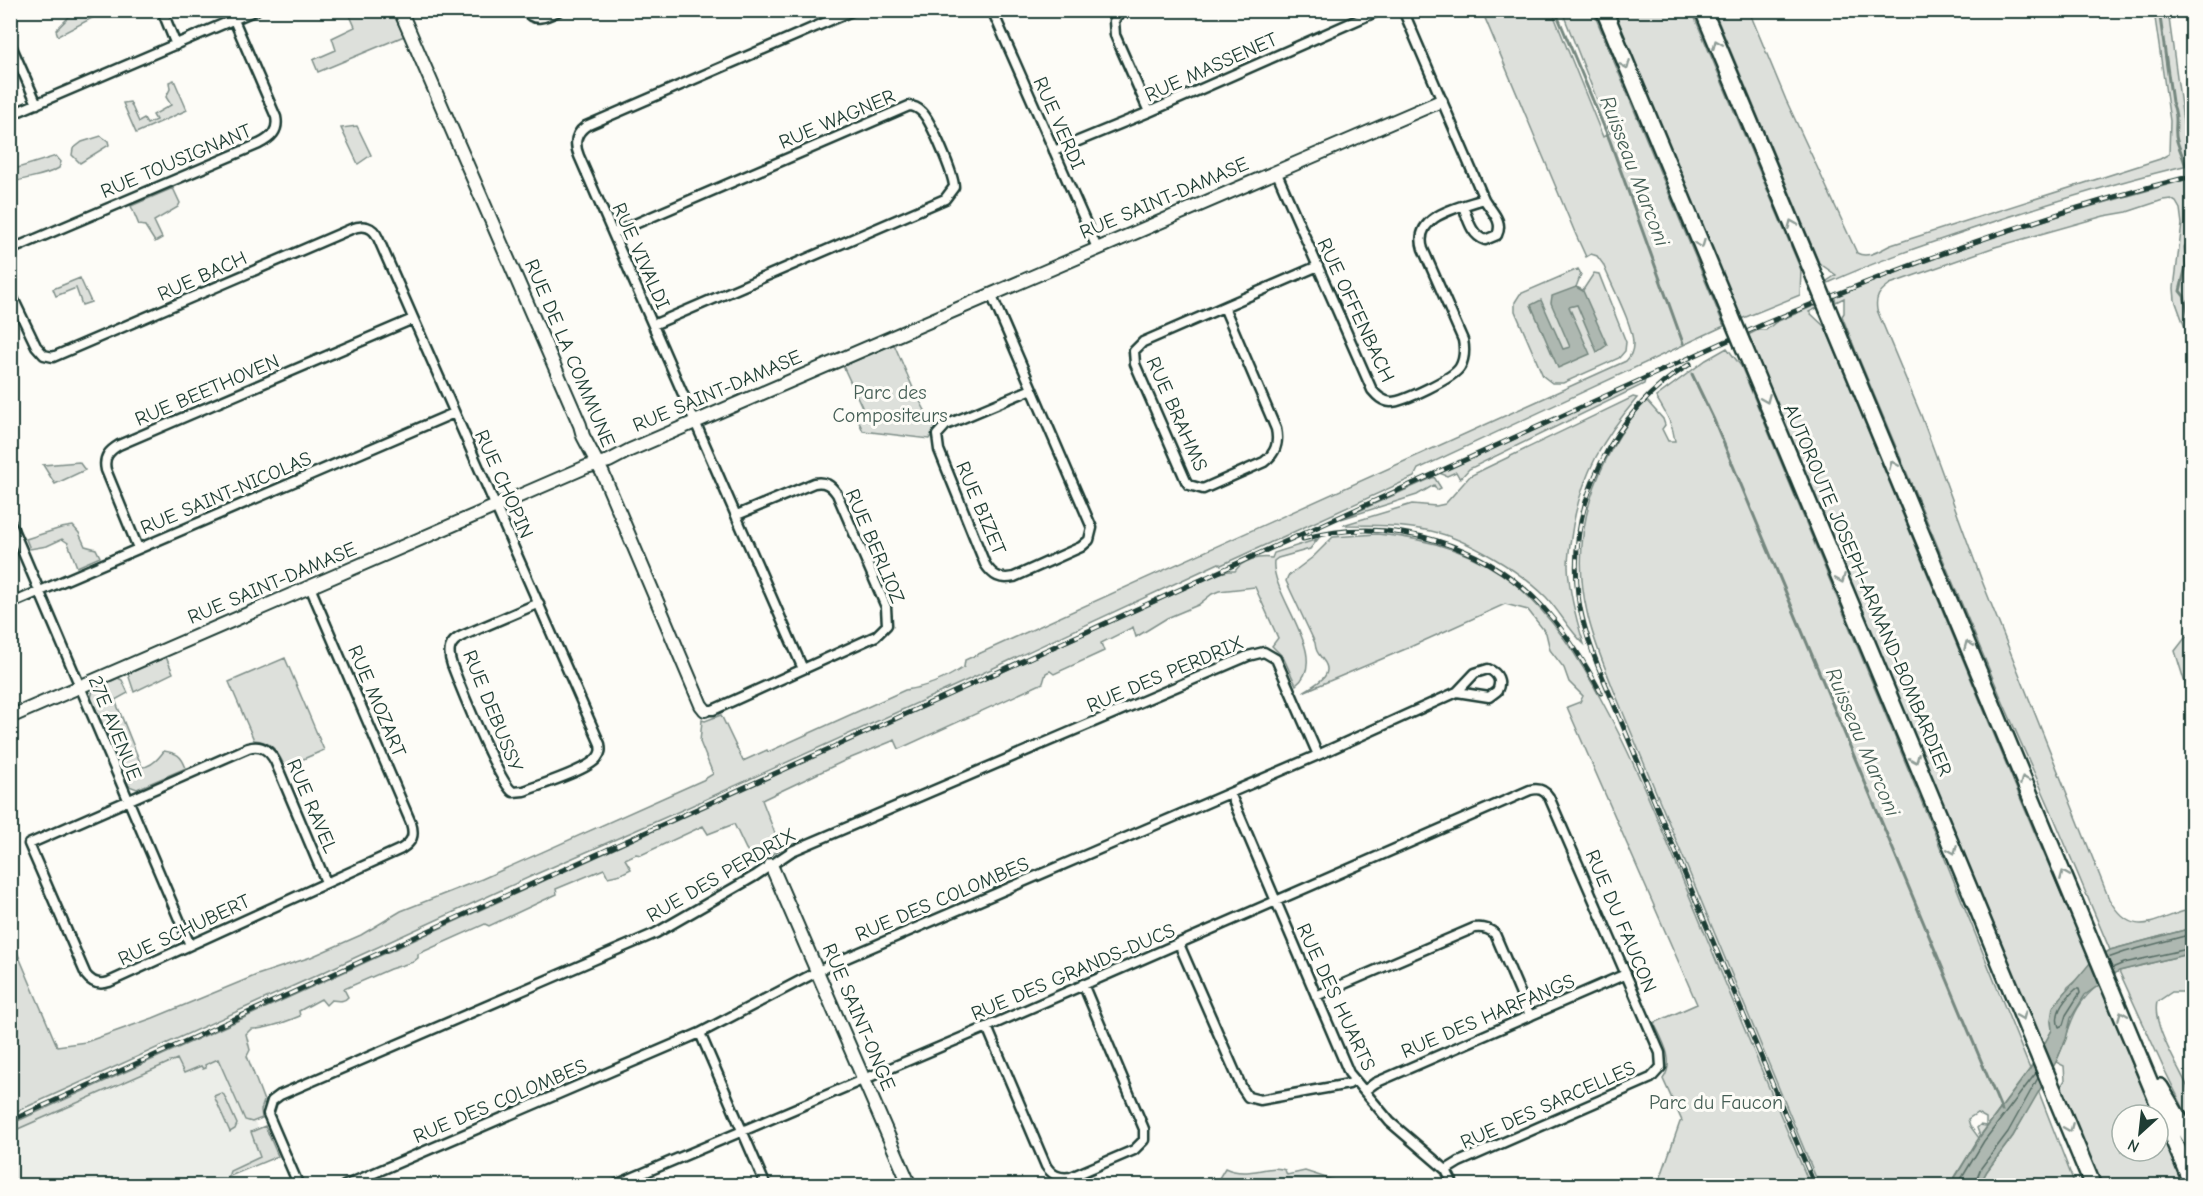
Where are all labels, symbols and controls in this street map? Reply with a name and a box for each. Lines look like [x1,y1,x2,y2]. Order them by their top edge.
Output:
street label: RUE MASSENET [1141,27,1281,107]
one-way arrow [1712,40,1724,51]
one-way arrow [1619,58,1631,69]
street label: RUE VERDI [1028,73,1090,173]
street label: RUE WAGNER [776,84,899,154]
water label: Ruisseau Marconi [1595,93,1675,250]
street label: RUE TOUSIGNANT [97,119,255,203]
street label: RUE SAINT-DAMASE [1076,152,1252,244]
street label: RUE VIVALDI [607,199,675,313]
one-way arrow [1787,220,1799,231]
street label: RUE OFFENBACH [1313,234,1399,386]
one-way arrow [1694,238,1706,249]
street label: RUE BACH [154,246,250,306]
street label: RUE DE LA COMMUNE [520,256,620,450]
street label: RUE SAINT-DAMASE [629,345,805,437]
street label: RUE BEETHOVEN [131,349,283,431]
street label: RUE BRAHMS [1142,353,1212,475]
park label: Parc des Compositeurs [833,381,947,427]
one-way arrow [1759,393,1771,404]
street label: AUTOROUTE JOSEPH-ARMAND-BOMBARDIER [1779,401,1957,779]
street label: RUE CHOPIN [470,426,538,542]
street label: RUE SAINT-NICOLAS [137,447,315,539]
street label: RUE BIZET [951,458,1011,559]
one-way arrow [1888,460,1900,471]
street label: RUE BERLIOZ [841,485,910,607]
street label: RUE SAINT-DAMASE [184,537,360,629]
one-way arrow [1834,573,1846,584]
street label: RUE DES PERDRIX [1083,631,1247,717]
one-way arrow [1963,640,1975,651]
street label: RUE MOZART [343,642,411,761]
street label: RUE DEBUSSY [458,647,528,775]
water label: Ruisseau Marconi [1821,664,1905,820]
street label: 27E AVENUE [84,672,146,784]
one-way arrow [1908,753,1920,764]
street label: RUE RAVEL [282,756,342,856]
one-way arrow [2019,775,2031,786]
street label: RUE DES PERDRIX [642,823,800,927]
one-way arrow [1946,844,1958,855]
street label: RUE DU FAUCON [1581,846,1661,996]
street label: RUE DES COLOMBES [852,852,1032,946]
one-way arrow [2059,870,2071,881]
street label: RUE SCHUBERT [114,889,254,971]
street label: RUE DES GRANDS-DUCS [968,919,1178,1025]
street label: RUE DES HUARTS [1292,920,1380,1074]
street label: RUE SAINT-ONGE [818,940,900,1094]
street label: RUE DES HARFANGS [1398,969,1578,1063]
one-way arrow [2015,1010,2027,1021]
one-way arrow [2117,1010,2129,1021]
street label: RUE DES COLOMBES [410,1054,590,1148]
street label: RUE DES SARCELLES [1457,1056,1639,1154]
park label: Parc du Faucon [1649,1091,1783,1114]
north arrow [2110,1103,2170,1163]
one-way arrow [2062,1121,2074,1132]
text: N [2125,1135,2142,1156]

